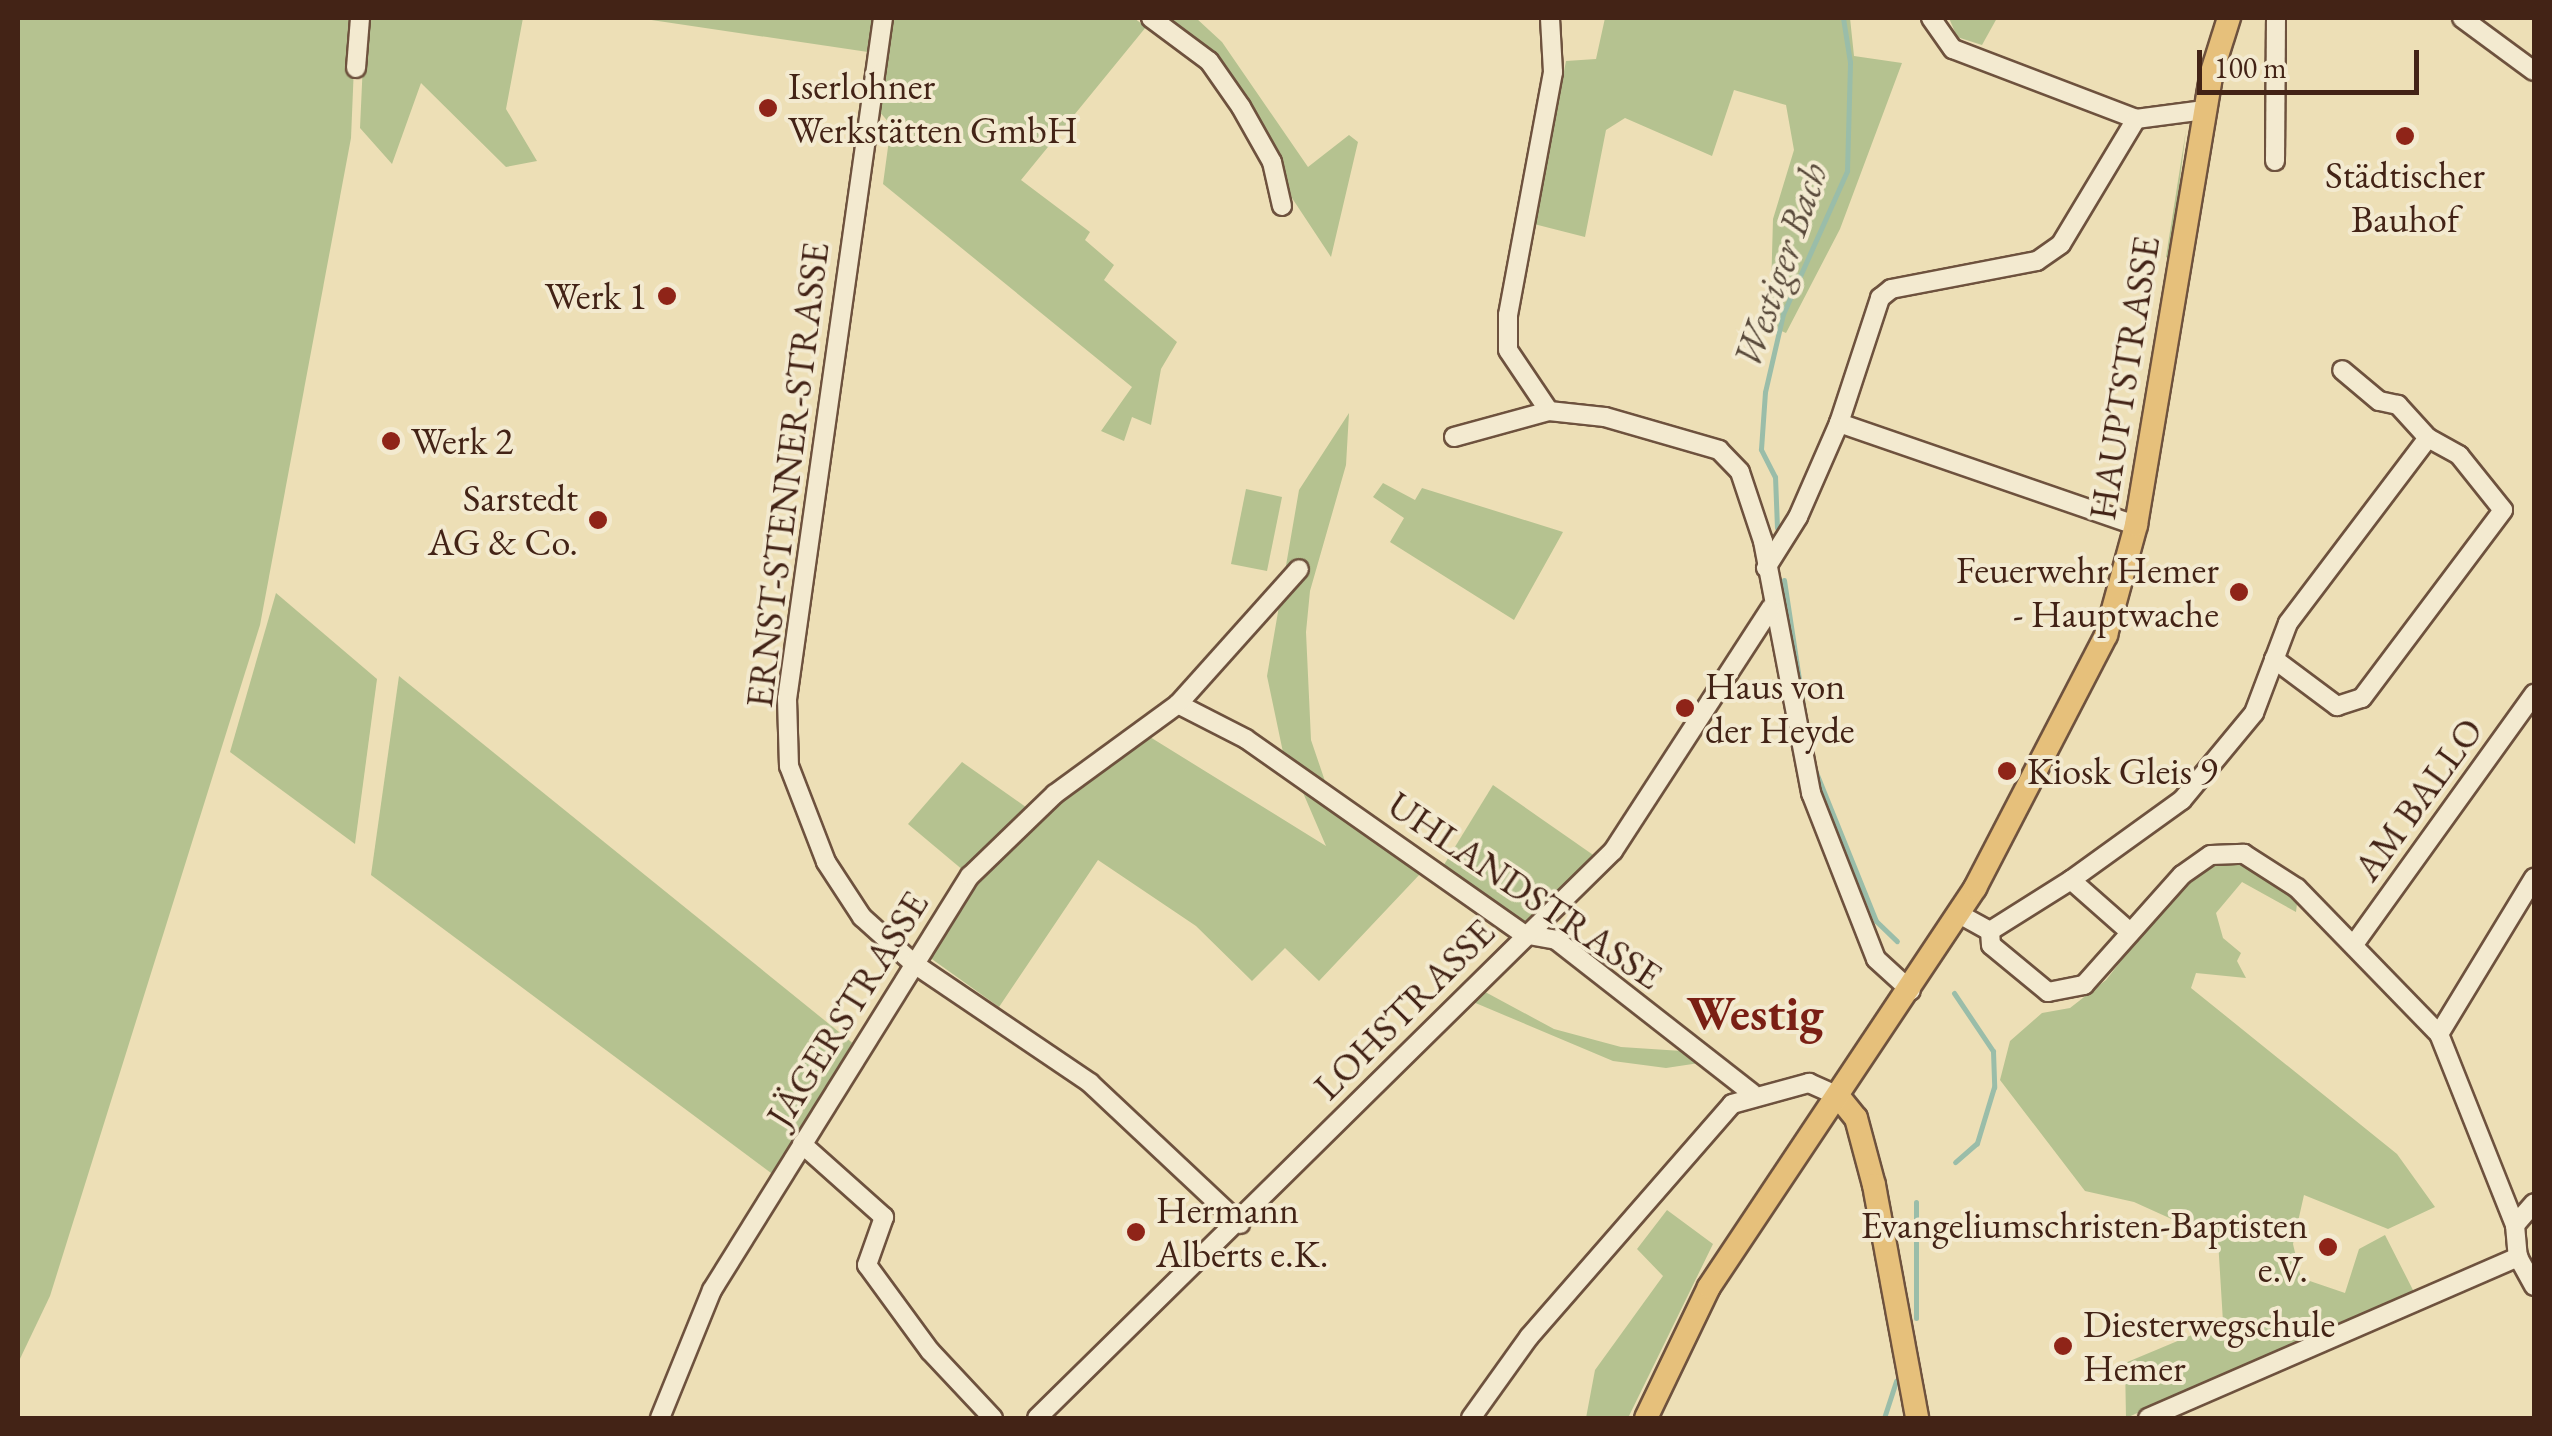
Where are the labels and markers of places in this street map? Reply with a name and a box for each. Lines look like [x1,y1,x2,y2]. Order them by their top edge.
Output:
place label: Iserlohner Werkstätten GmbH [788,63,1078,152]
marker: Iserlohner Werkstätten GmbH [757,97,779,119]
marker: Städtischer Bauhof [2394,125,2416,147]
place label: Städtischer Bauhof [2325,152,2485,242]
place label: Werk 1 [545,273,647,319]
marker: Werk 1 [656,285,678,307]
place label: Werk 2 [411,418,513,464]
marker: Werk 2 [380,430,402,452]
place label: Sarstedt AG & Co. [428,475,578,564]
marker: Sarstedt AG & Co. [587,509,609,531]
place label: Feuerwehr Hemer - Hauptwache [1956,547,2219,636]
marker: Feuerwehr Hemer - Hauptwache [2228,581,2250,603]
place label: Haus von der Heyde [1705,663,1855,752]
marker: Haus von der Heyde [1674,697,1696,719]
place label: Kiosk Gleis 9 [2027,748,2218,794]
marker: Kiosk Gleis 9 [1996,760,2018,782]
place label: Hermann Alberts e.K. [1156,1187,1328,1276]
place label: Evangeliumschristen-Baptisten e.V. [1861,1202,2308,1292]
marker: Hermann Alberts e.K. [1125,1221,1147,1243]
marker: Evangeliumschristen-Baptisten e.V. [2317,1236,2339,1258]
place label: Diesterwegschule Hemer [2083,1301,2335,1390]
marker: Diesterwegschule Hemer [2052,1335,2074,1357]

